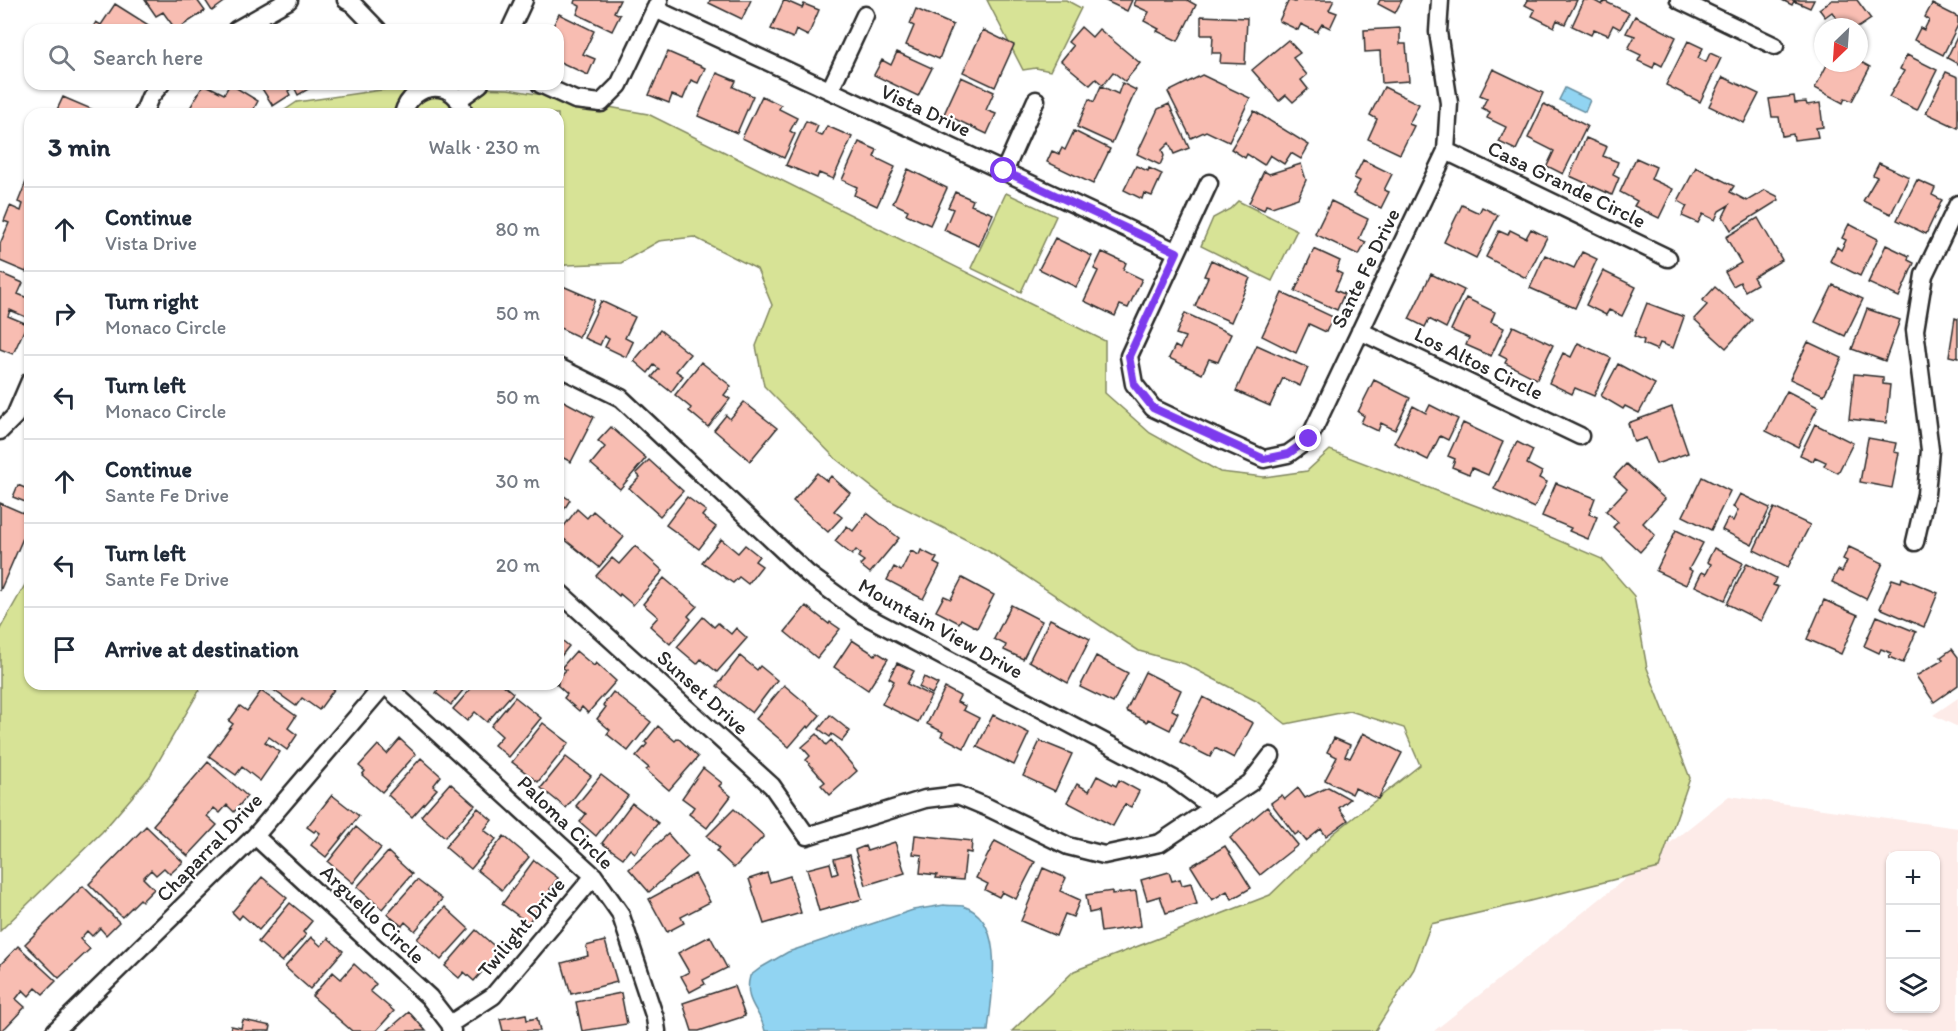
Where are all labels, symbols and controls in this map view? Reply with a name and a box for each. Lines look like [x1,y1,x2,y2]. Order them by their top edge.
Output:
north arrow [1814,18,1868,72]
search box [24,24,564,90]
icon: search [45,41,78,74]
text: Search here [93,44,203,71]
street label: Vista Drive [877,78,975,142]
text: 3 min [48,131,110,163]
text: Walk · 230 m [428,135,540,159]
street label: Casa Grande Circle [1484,135,1650,233]
route start [990,157,1016,183]
text: Continue [105,204,192,231]
street label: Sante Fe Drive [1325,204,1405,332]
icon: ahead [48,213,81,246]
text: 80 m [495,217,540,241]
text: Vista Drive [105,231,197,255]
text: Turn right [105,288,199,315]
icon: right [48,297,81,330]
text: 50 m [496,301,540,325]
text: Monaco Circle [105,315,226,339]
street label: Los Altos Circle [1411,321,1547,405]
text: Turn left [105,372,186,399]
icon: left [48,381,81,414]
text: 50 m [496,385,540,409]
text: Monaco Circle [105,399,226,423]
route end [1295,425,1321,451]
text: Continue [105,456,192,483]
icon: ahead [48,465,81,498]
text: 30 m [495,469,540,493]
text: Sante Fe Drive [105,483,229,507]
text: Turn left [105,540,186,567]
icon: left [48,549,81,582]
text: 20 m [496,553,540,577]
text: Sante Fe Drive [105,567,229,591]
street label: Mountain View Drive [854,572,1028,684]
icon: arrive [48,633,81,666]
text: Arrive at destination [105,636,299,663]
street label: Sunset Drive [652,644,754,740]
street label: Paloma Circle [513,770,619,874]
street label: Chaparral Drive [151,787,267,907]
map controls [1886,851,1940,1013]
button: + [1886,851,1940,905]
street label: Arguello Circle [316,859,430,969]
street label: Twilight Drive [472,872,570,982]
button: − [1886,905,1940,959]
button: layers [1886,959,1940,1013]

